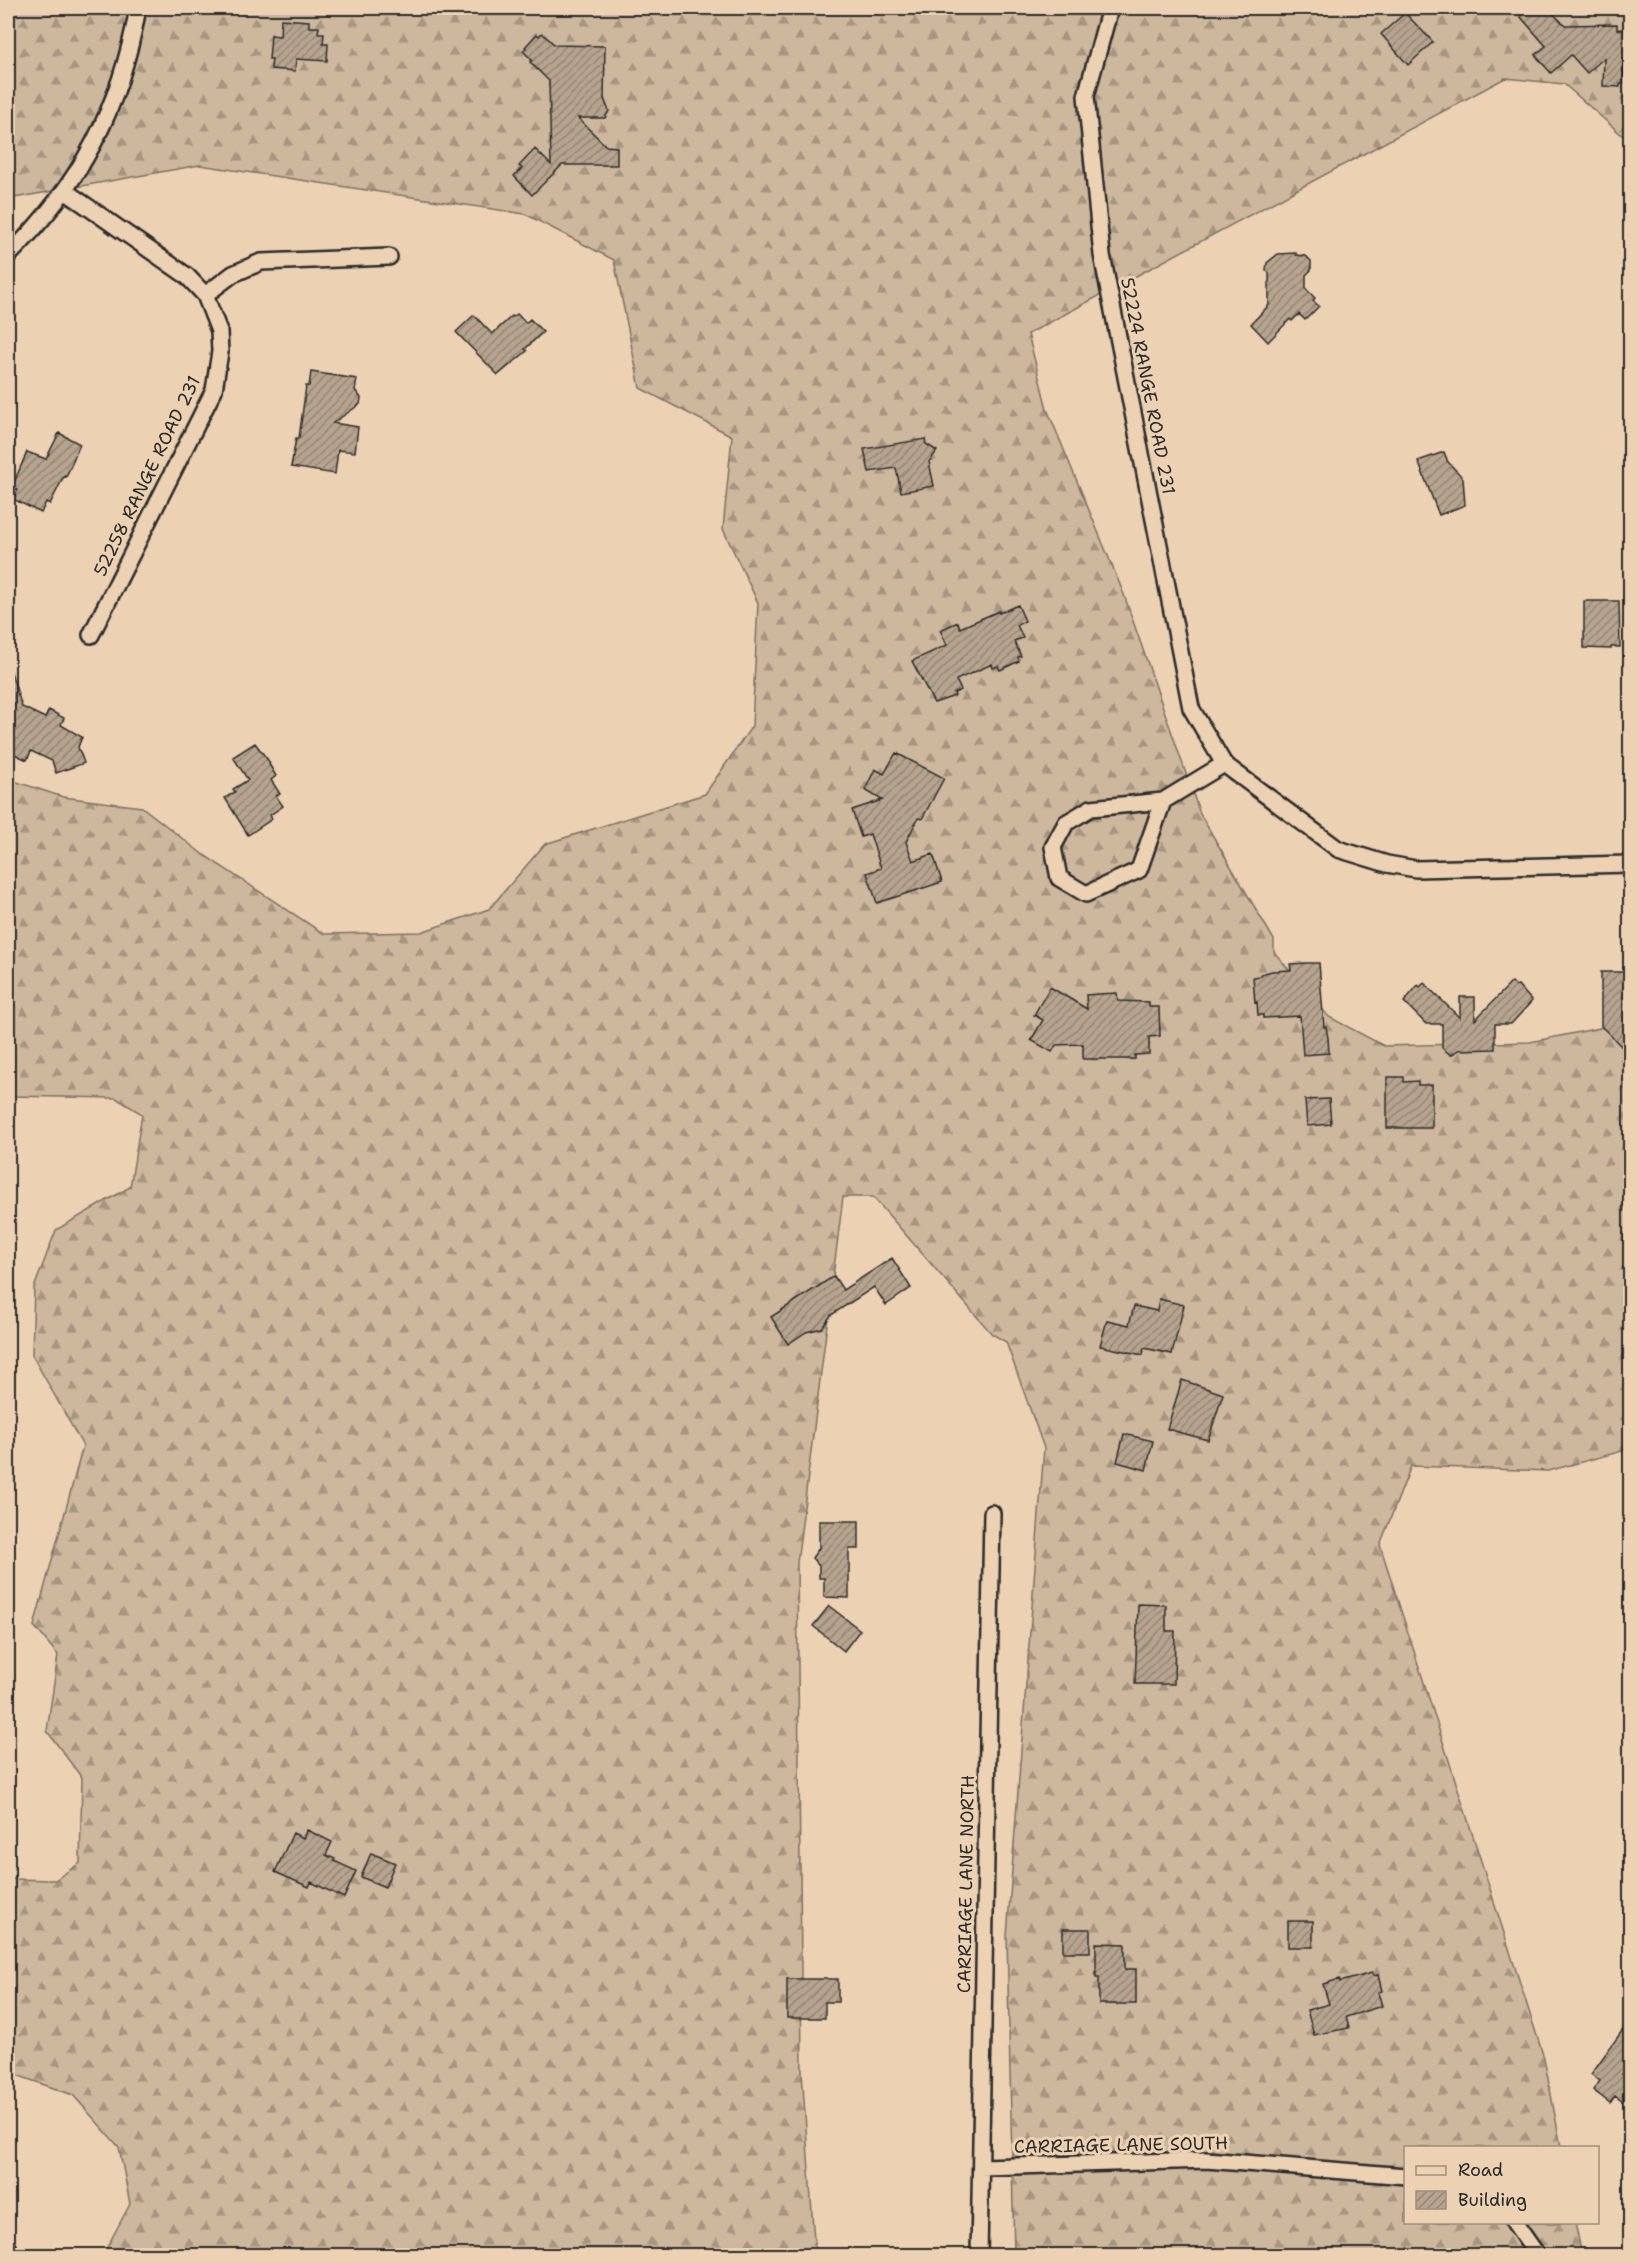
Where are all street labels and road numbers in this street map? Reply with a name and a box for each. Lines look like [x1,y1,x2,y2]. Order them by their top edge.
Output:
street label: 52224 RANGE ROAD 231 [1115,276,1181,496]
street label: 52258 RANGE ROAD 231 [88,372,206,580]
street label: CARRIAGE LANE NORTH [952,1775,980,1993]
street label: CARRIAGE LANE SOUTH [1014,2131,1228,2159]

